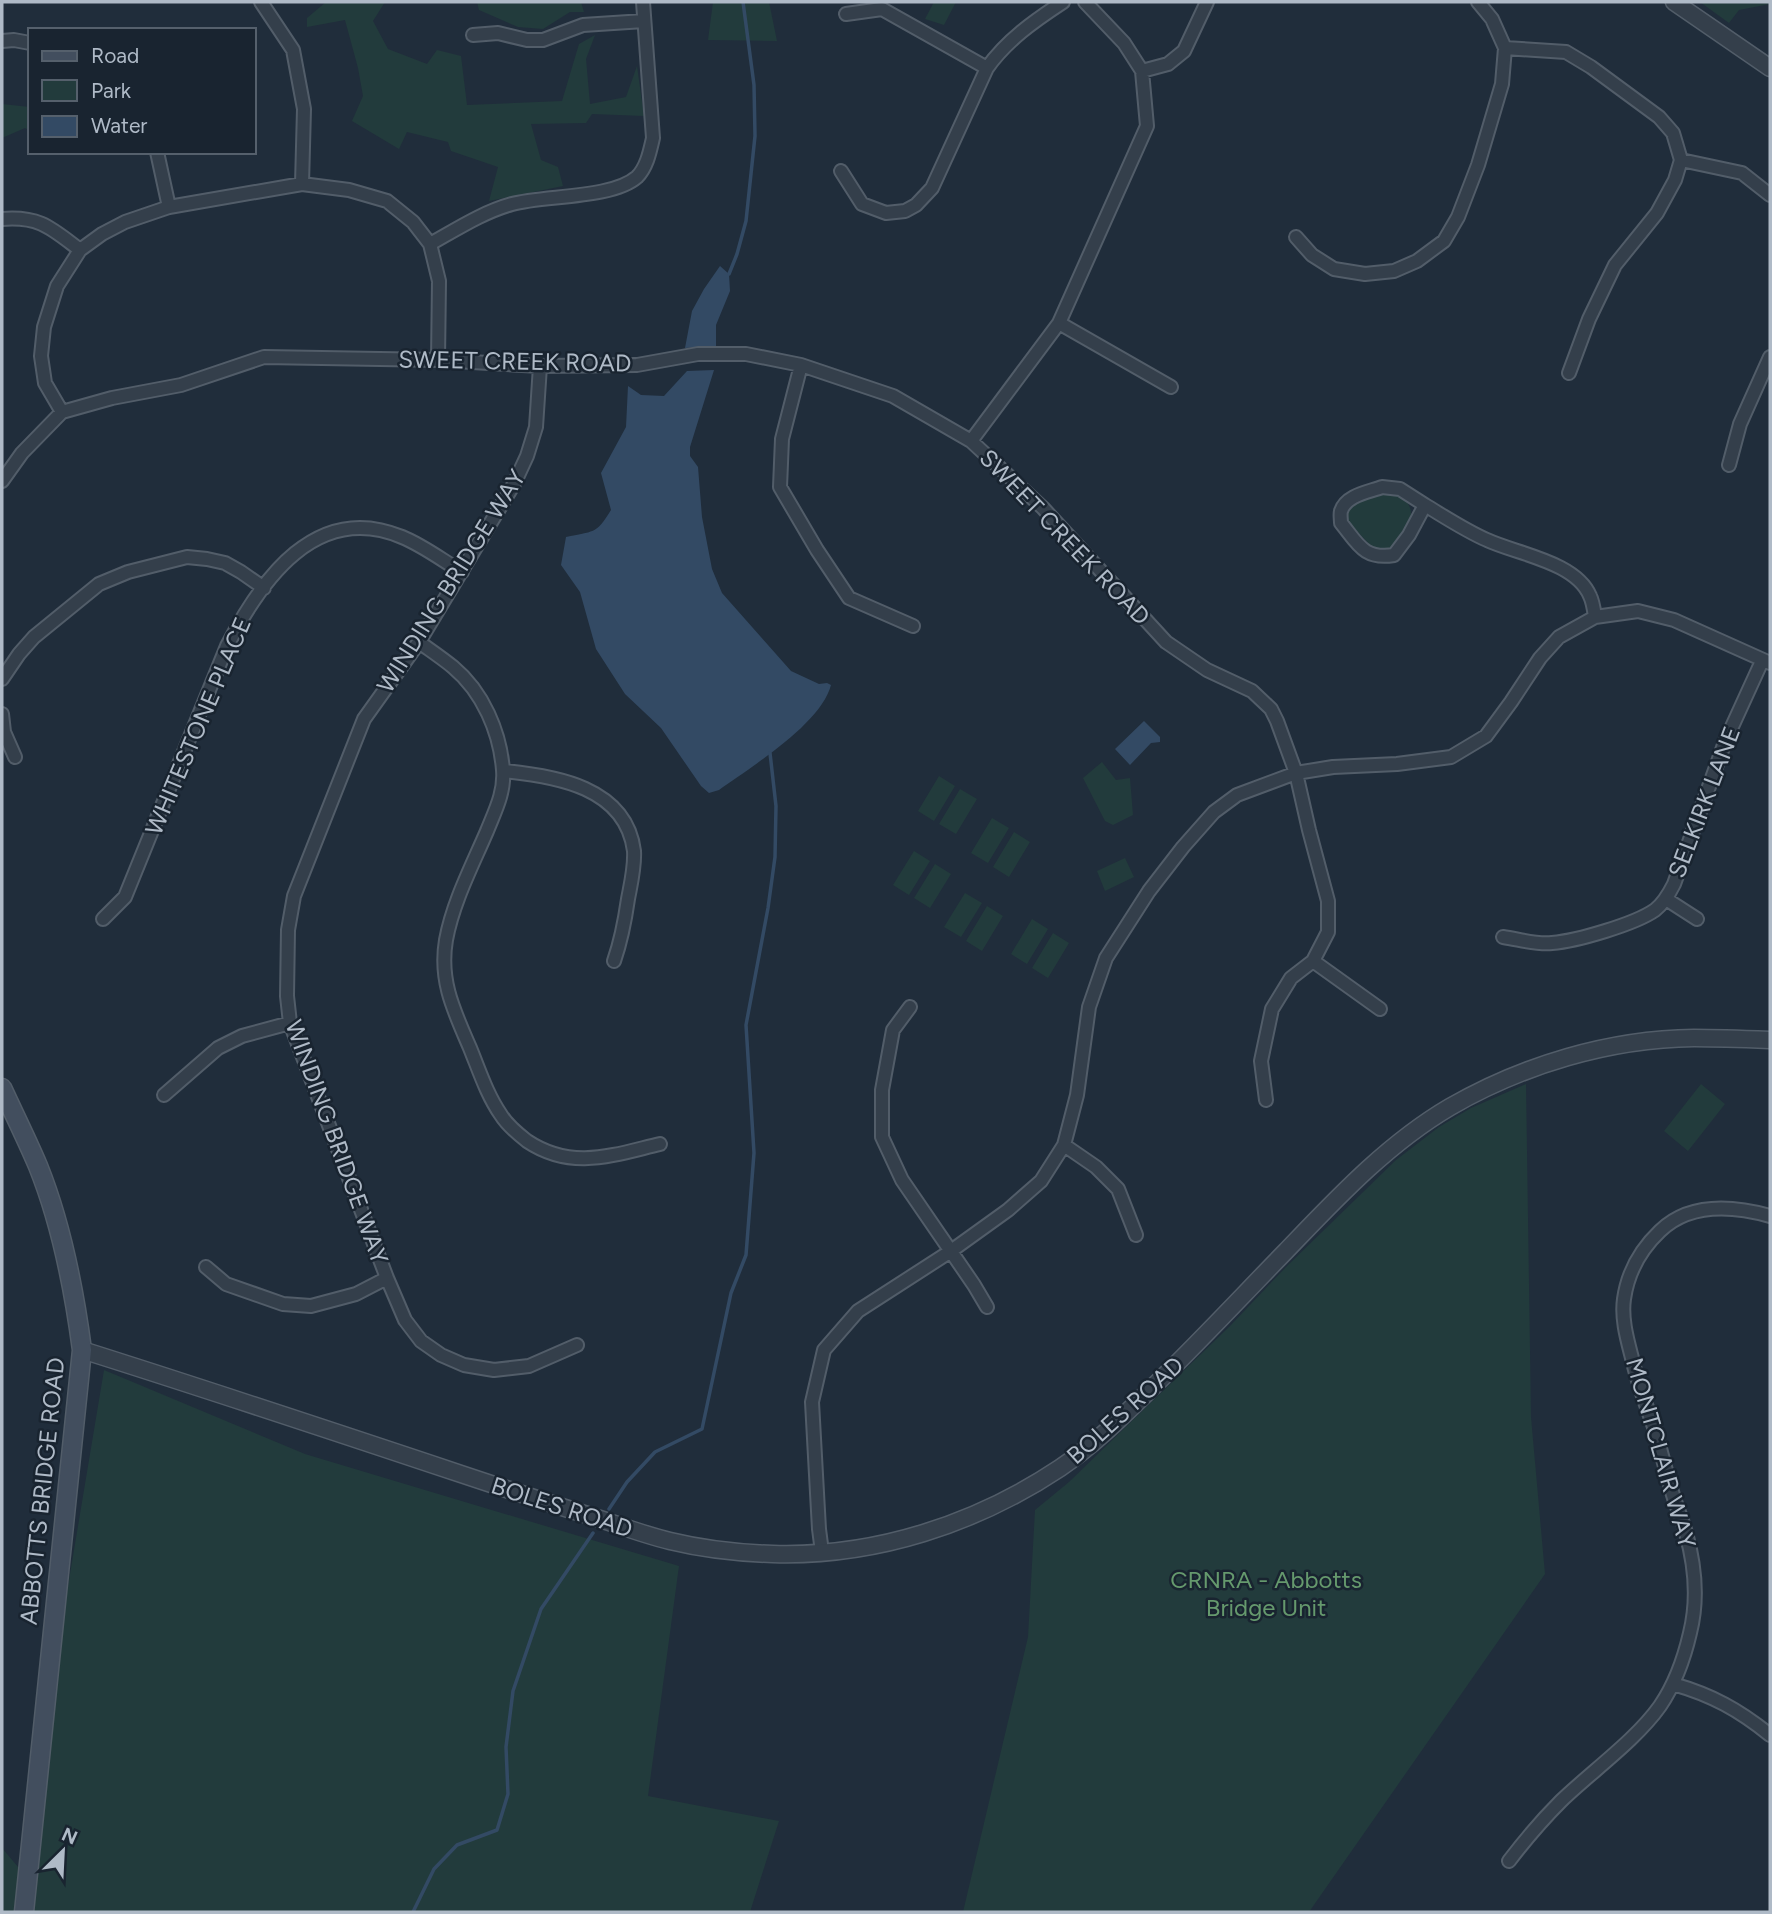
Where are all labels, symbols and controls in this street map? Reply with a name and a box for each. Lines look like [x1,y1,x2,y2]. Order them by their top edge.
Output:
legend [28,28,256,154]
text: Road [91,43,139,68]
text: Park [91,78,132,103]
text: Water [91,113,147,138]
street label: SWEET CREEK ROAD [398,344,632,378]
street label: SWEET CREEK ROAD [974,443,1156,631]
street label: WINDING BRIDGE WAY [370,464,532,698]
street label: WHITESTONE PLACE [139,613,257,839]
street label: SELKIRK LANE [1662,722,1746,882]
street label: WINDING BRIDGE WAY [279,1016,395,1269]
street label: BOLES ROAD [1061,1350,1189,1470]
street label: MONTCLAIR WAY [1620,1354,1702,1552]
street label: ABBOTTS BRIDGE ROAD [14,1356,70,1626]
street label: BOLES ROAD [488,1470,636,1544]
park label: CRNRA - Abbotts Bridge Unit [1170,1565,1362,1622]
north arrow [28,1816,98,1886]
text: N [58,1822,81,1849]

